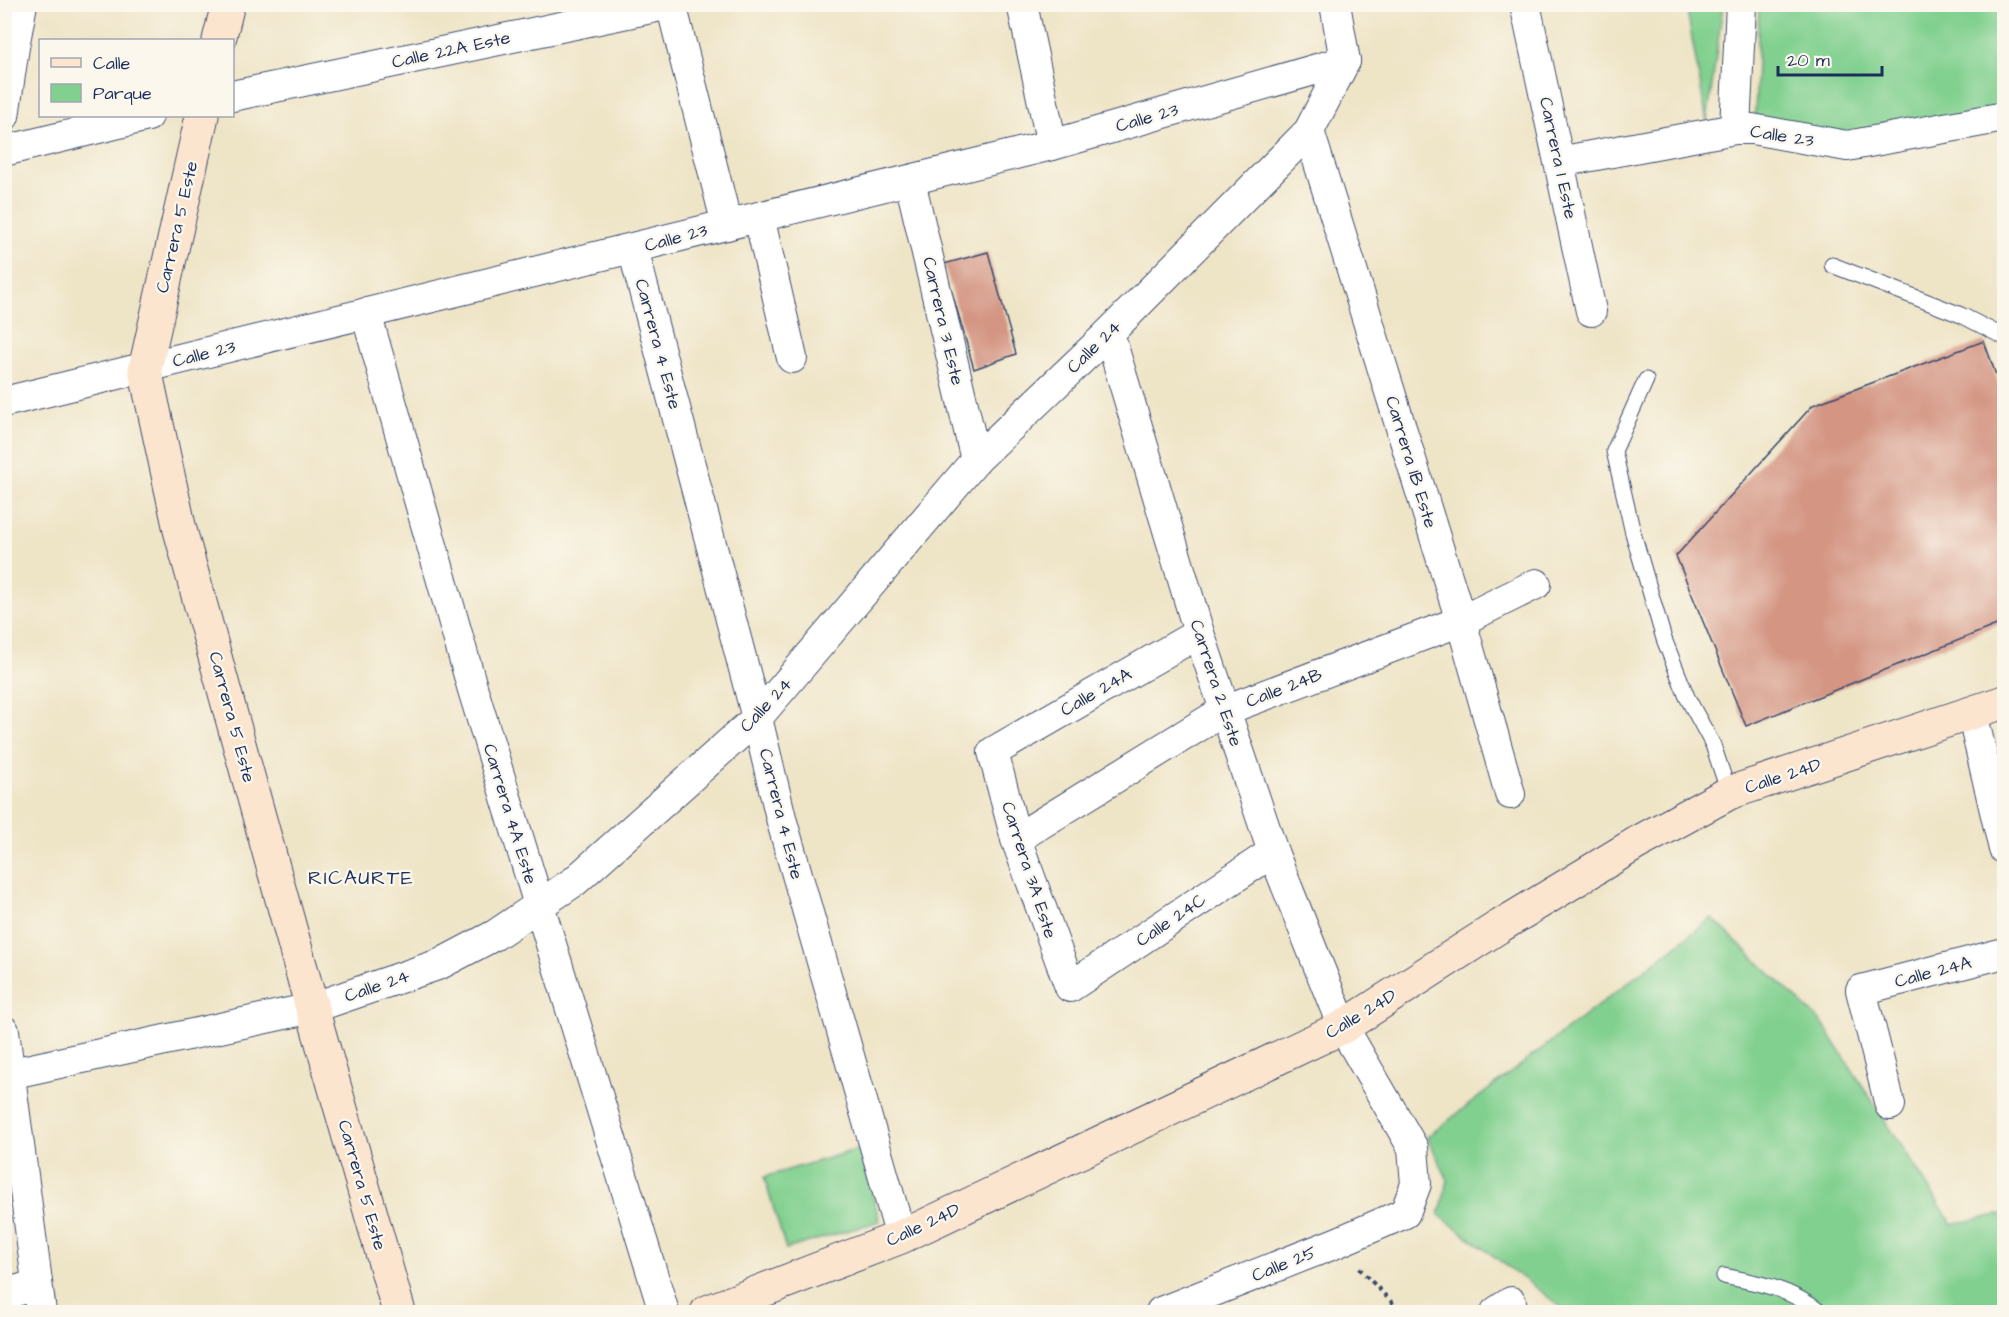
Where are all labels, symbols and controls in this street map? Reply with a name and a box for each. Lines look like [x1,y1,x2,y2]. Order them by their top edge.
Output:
street label: Calle 22A Este [389,25,513,75]
legend [39,39,234,117]
scale bar [1778,39,1882,77]
text: 20 m [1787,48,1830,73]
text: Calle [93,51,131,76]
text: Parque [93,81,152,106]
street label: Carrera 1 Este [1533,95,1583,222]
street label: Calle 23 [1113,97,1181,139]
street label: Calle 23 [1748,119,1816,153]
street label: Carrera 5 Este [150,158,204,295]
street label: Calle 23 [642,218,710,258]
street label: Carrera 3 Este [916,254,970,388]
street label: Carrera 4 Este [629,276,687,412]
street label: Calle 24 [1061,315,1127,379]
street label: Calle 23 [170,334,238,374]
street label: Carrera 1B Este [1379,393,1443,531]
street label: Carrera 2 Este [1184,616,1248,750]
street label: Carrera 5 Este [203,649,262,785]
street label: Calle 24A [1056,661,1137,722]
street label: Calle 24B [1242,662,1326,714]
street label: Calle 24 [734,672,798,738]
street label: Carrera 4A Este [477,741,543,887]
street label: Carrera 4 Este [753,746,809,882]
street label: Calle 24D [1742,752,1825,800]
street label: Carrera 3A Este [995,798,1063,942]
district label: RICAURTE [308,864,414,892]
street label: Calle 24C [1131,887,1211,953]
street label: Calle 24A [1892,950,1975,994]
street label: Calle 24 [341,963,413,1009]
street label: Calle 24D [1321,983,1401,1045]
street label: Carrera 5 Este [331,1117,393,1253]
street label: Calle 24D [882,1197,964,1253]
street label: Calle 25 [1248,1240,1320,1288]

